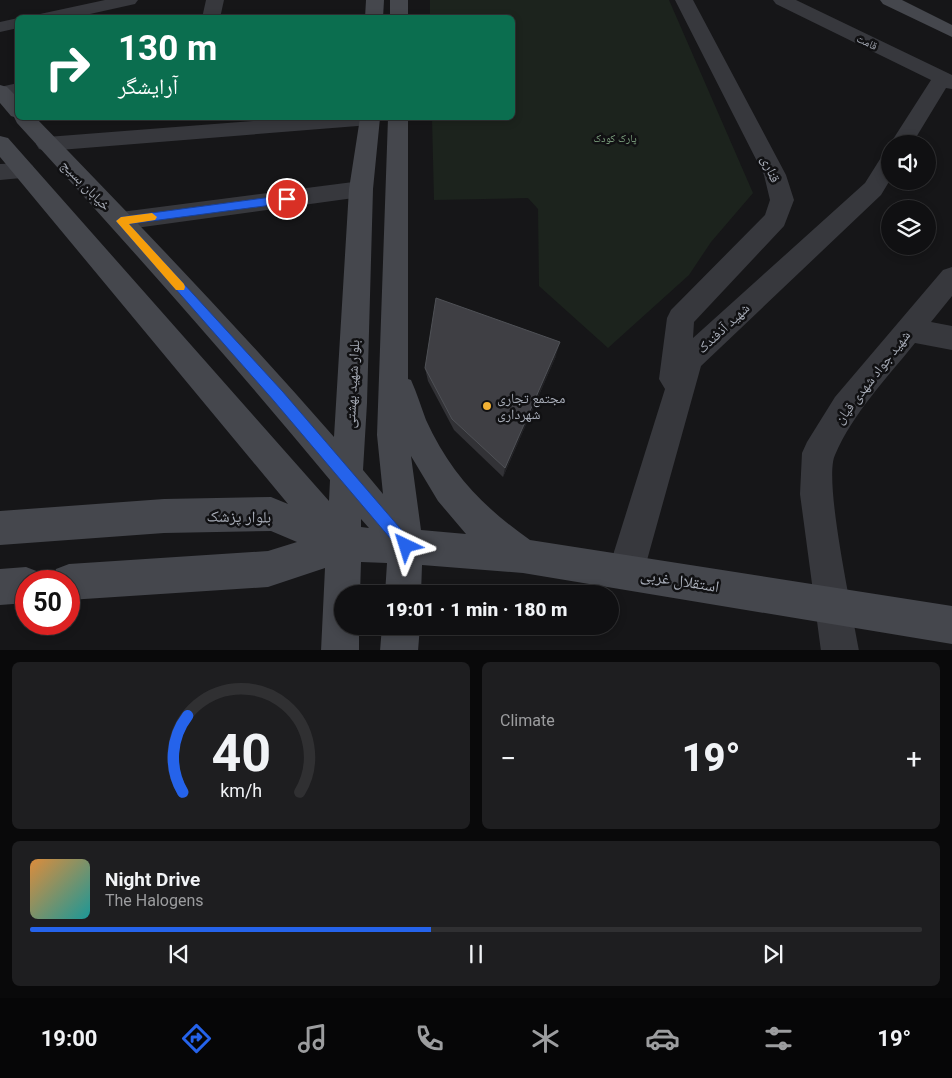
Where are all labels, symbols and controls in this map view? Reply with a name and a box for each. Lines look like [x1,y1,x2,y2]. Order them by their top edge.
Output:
text: 130 m [118,28,217,69]
street label: قامت [854,32,880,53]
icon: right [35,35,100,100]
text: آرایشگر [118,74,178,99]
park label: پارک کودک [593,132,637,145]
map controls [881,135,936,255]
button: sound [881,135,936,190]
street label: قناری [757,153,784,185]
street label: خیابان بسیج [57,156,114,215]
pin [266,178,308,220]
icon: arrive [273,185,301,213]
button: layers [881,200,936,255]
street label: شهید آذفندک [694,300,753,356]
street label: شهید جواد شهدی قپان [831,327,914,427]
street label: بلوار شهید بهشتی [342,339,363,429]
place label: مجتمع تجاری شهرداری [497,390,565,423]
marker: مجتمع تجاری شهرداری [481,400,493,412]
street label: بلوار پزشک [206,506,271,527]
position arrow [379,519,431,571]
street label: استقلال غربی [639,565,721,597]
speed limit sign: 50 [15,570,80,635]
text: 19:01 · 1 min · 180 m [385,598,568,621]
text: Climate [500,711,555,730]
text: 40 [211,723,271,784]
text: 19° [682,736,740,780]
text: − [500,742,516,775]
text: + [906,742,922,775]
text: km/h [220,780,262,801]
text: Night Drive [105,868,200,891]
text: The Halogens [105,891,204,910]
icon: previous [165,940,193,968]
icon: pause [462,940,490,968]
icon: next [759,940,787,968]
icon: directions [179,1021,214,1056]
icon: music [295,1021,330,1056]
icon: phone [412,1021,447,1056]
icon: climate [528,1021,563,1056]
icon: car [645,1021,680,1056]
icon: filters [761,1021,796,1056]
text: 19:00 [41,1026,97,1051]
text: 19° [877,1026,911,1051]

